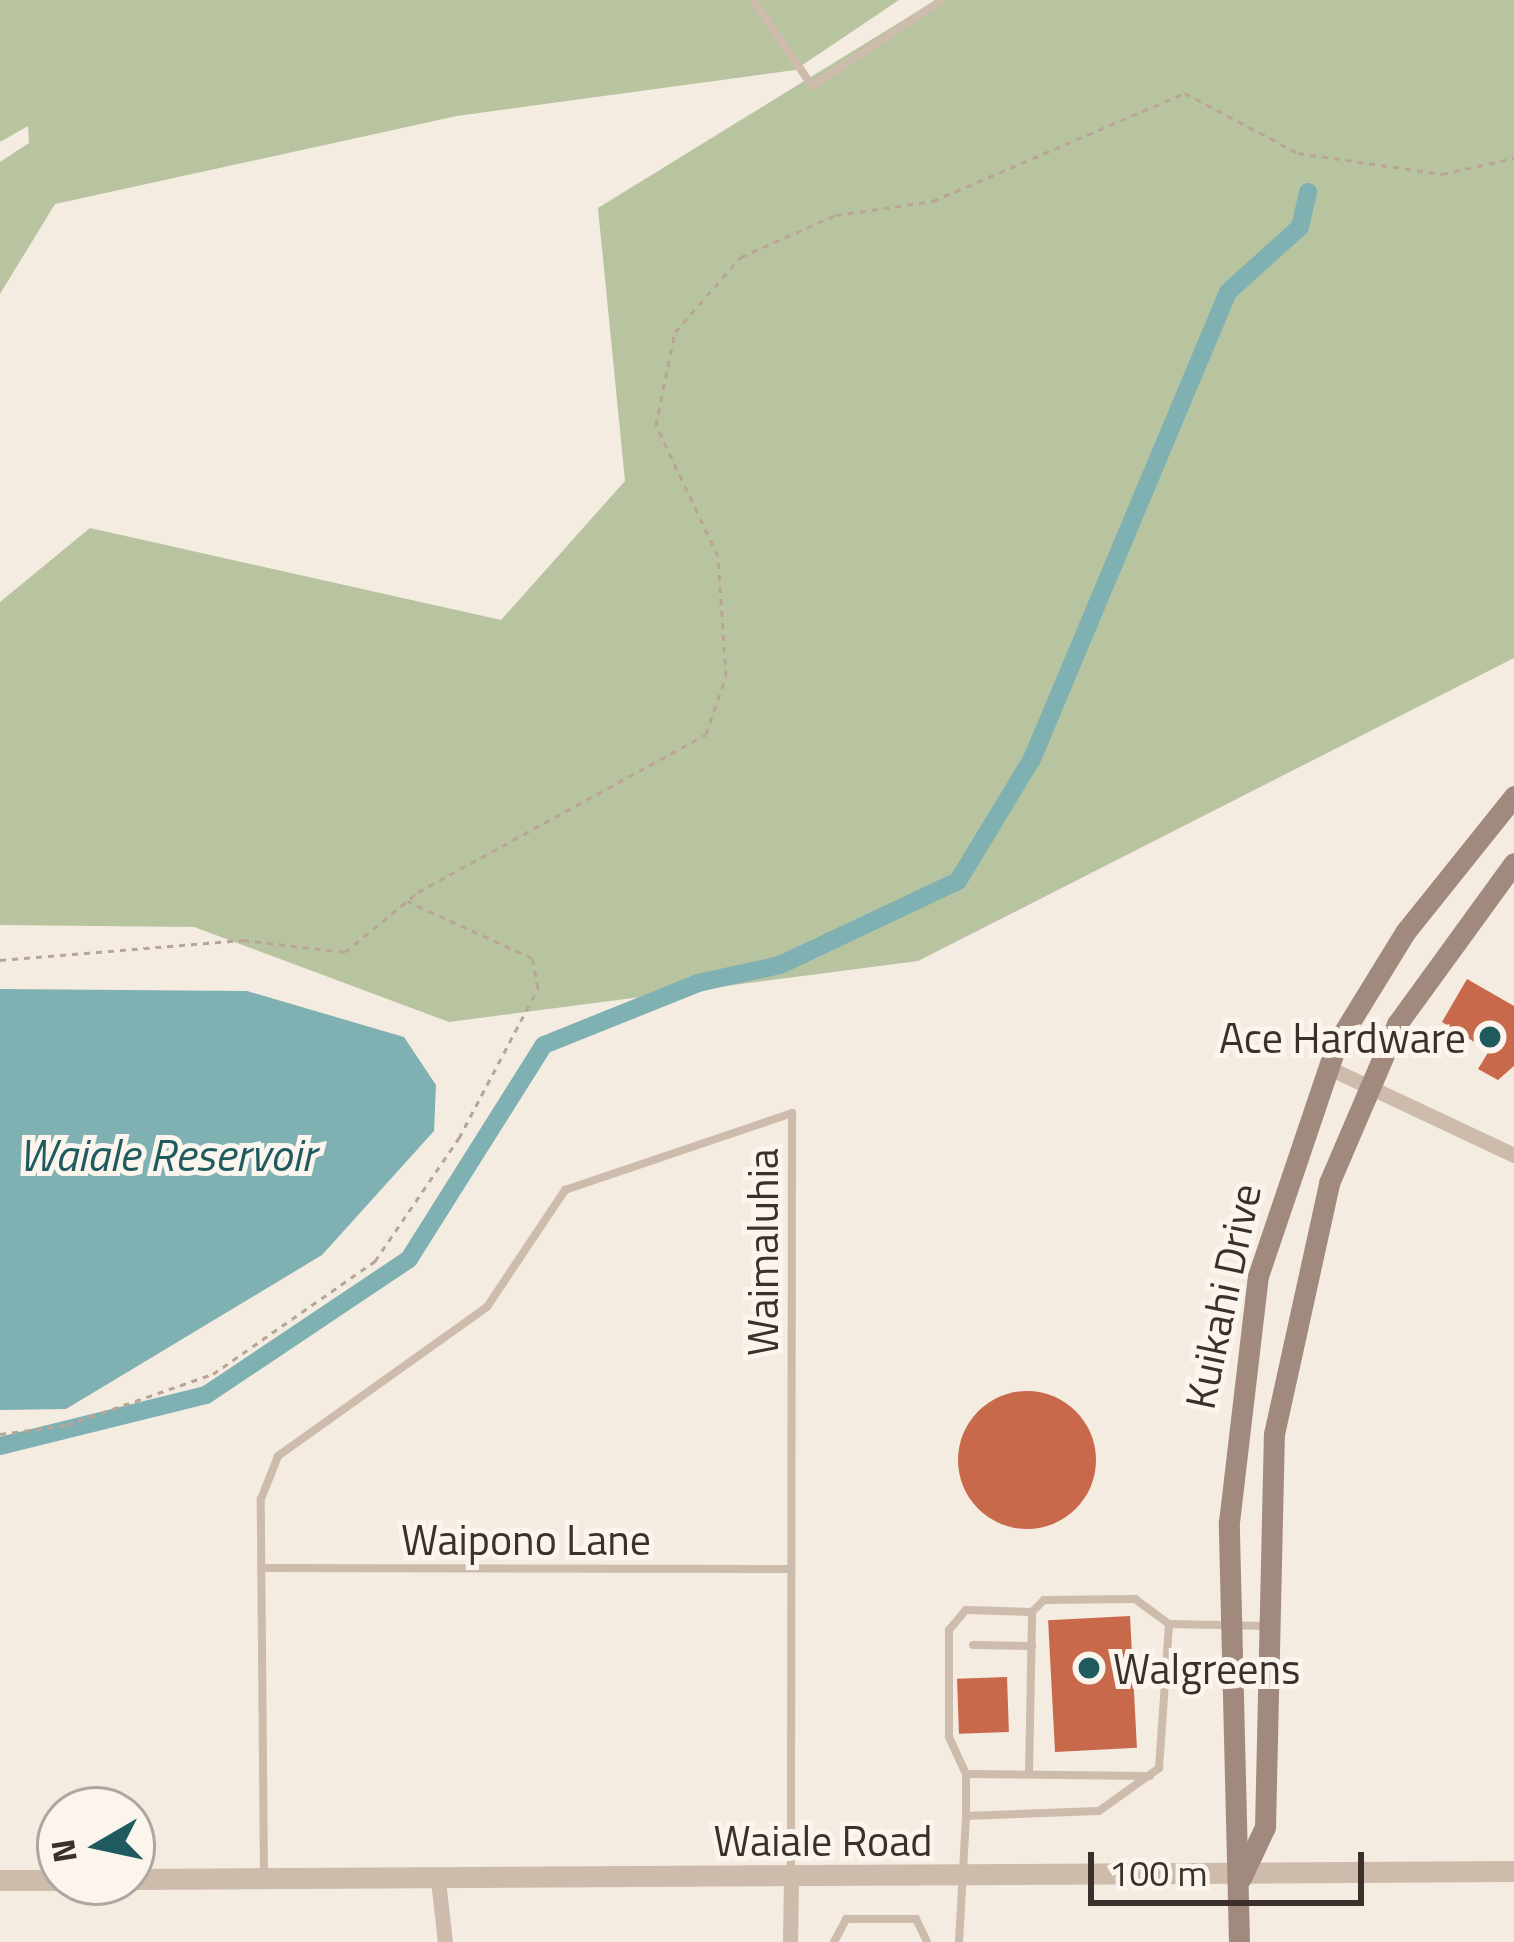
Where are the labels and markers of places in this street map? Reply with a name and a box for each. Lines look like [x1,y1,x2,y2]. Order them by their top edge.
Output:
place label: Ace Hardware [1219,1012,1466,1062]
marker: Ace Hardware [1477,1024,1503,1050]
place label: Walgreens [1113,1643,1301,1693]
marker: Walgreens [1076,1655,1102,1681]

